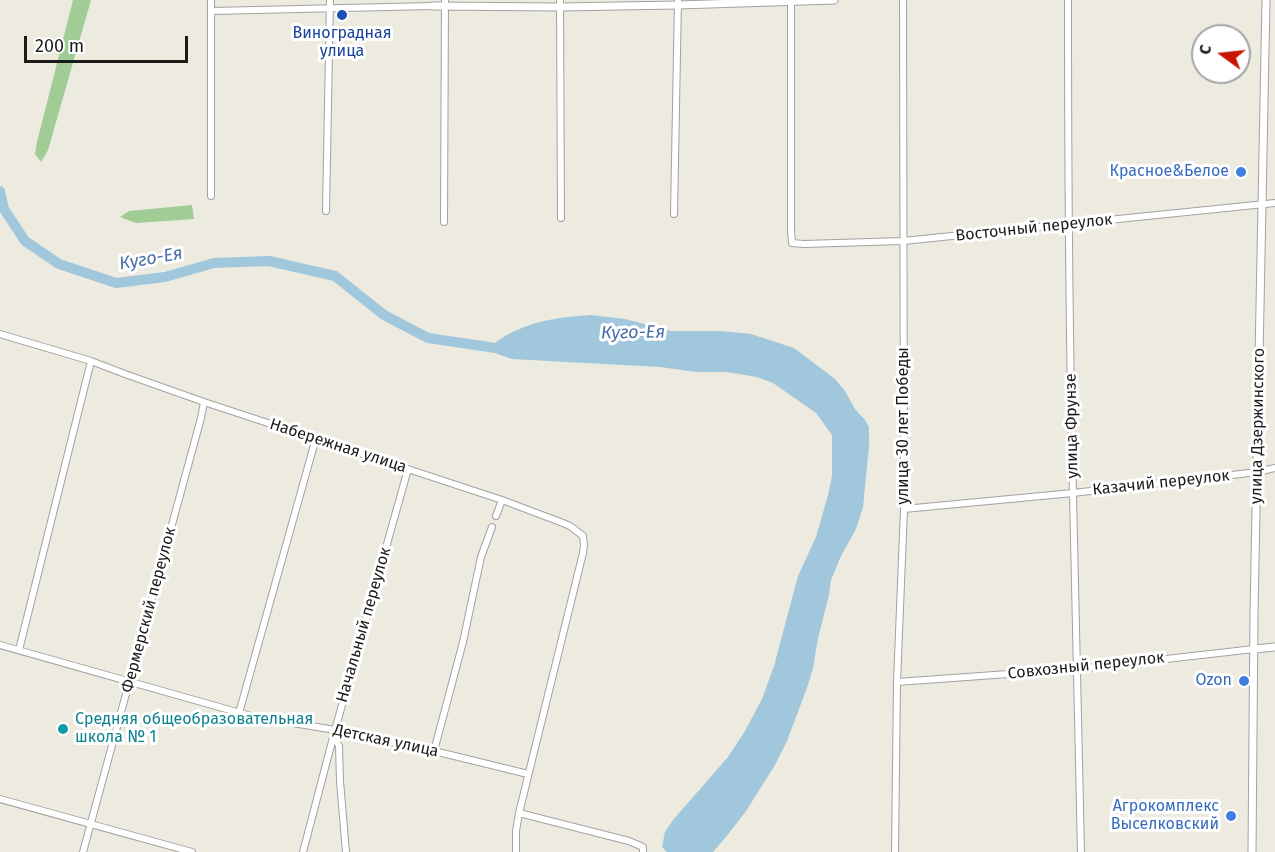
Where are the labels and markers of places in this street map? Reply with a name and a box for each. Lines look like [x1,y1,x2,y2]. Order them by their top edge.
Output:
marker: Виноградная улица [335,8,349,22]
place label: Виноградная улица [292,24,392,62]
place label: Красное&Белое [1110,162,1229,182]
marker: Красное&Белое [1234,165,1248,179]
place label: Ozon [1195,671,1232,691]
marker: Ozon [1237,674,1251,688]
place label: Средняя общеобразовательная школа № 1 [75,710,313,748]
marker: Средняя общеобразовательная школа № 1 [56,722,70,736]
place label: Агрокомплекс Выселковский [1111,797,1219,835]
marker: Агрокомплекс Выселковский [1224,809,1238,823]

